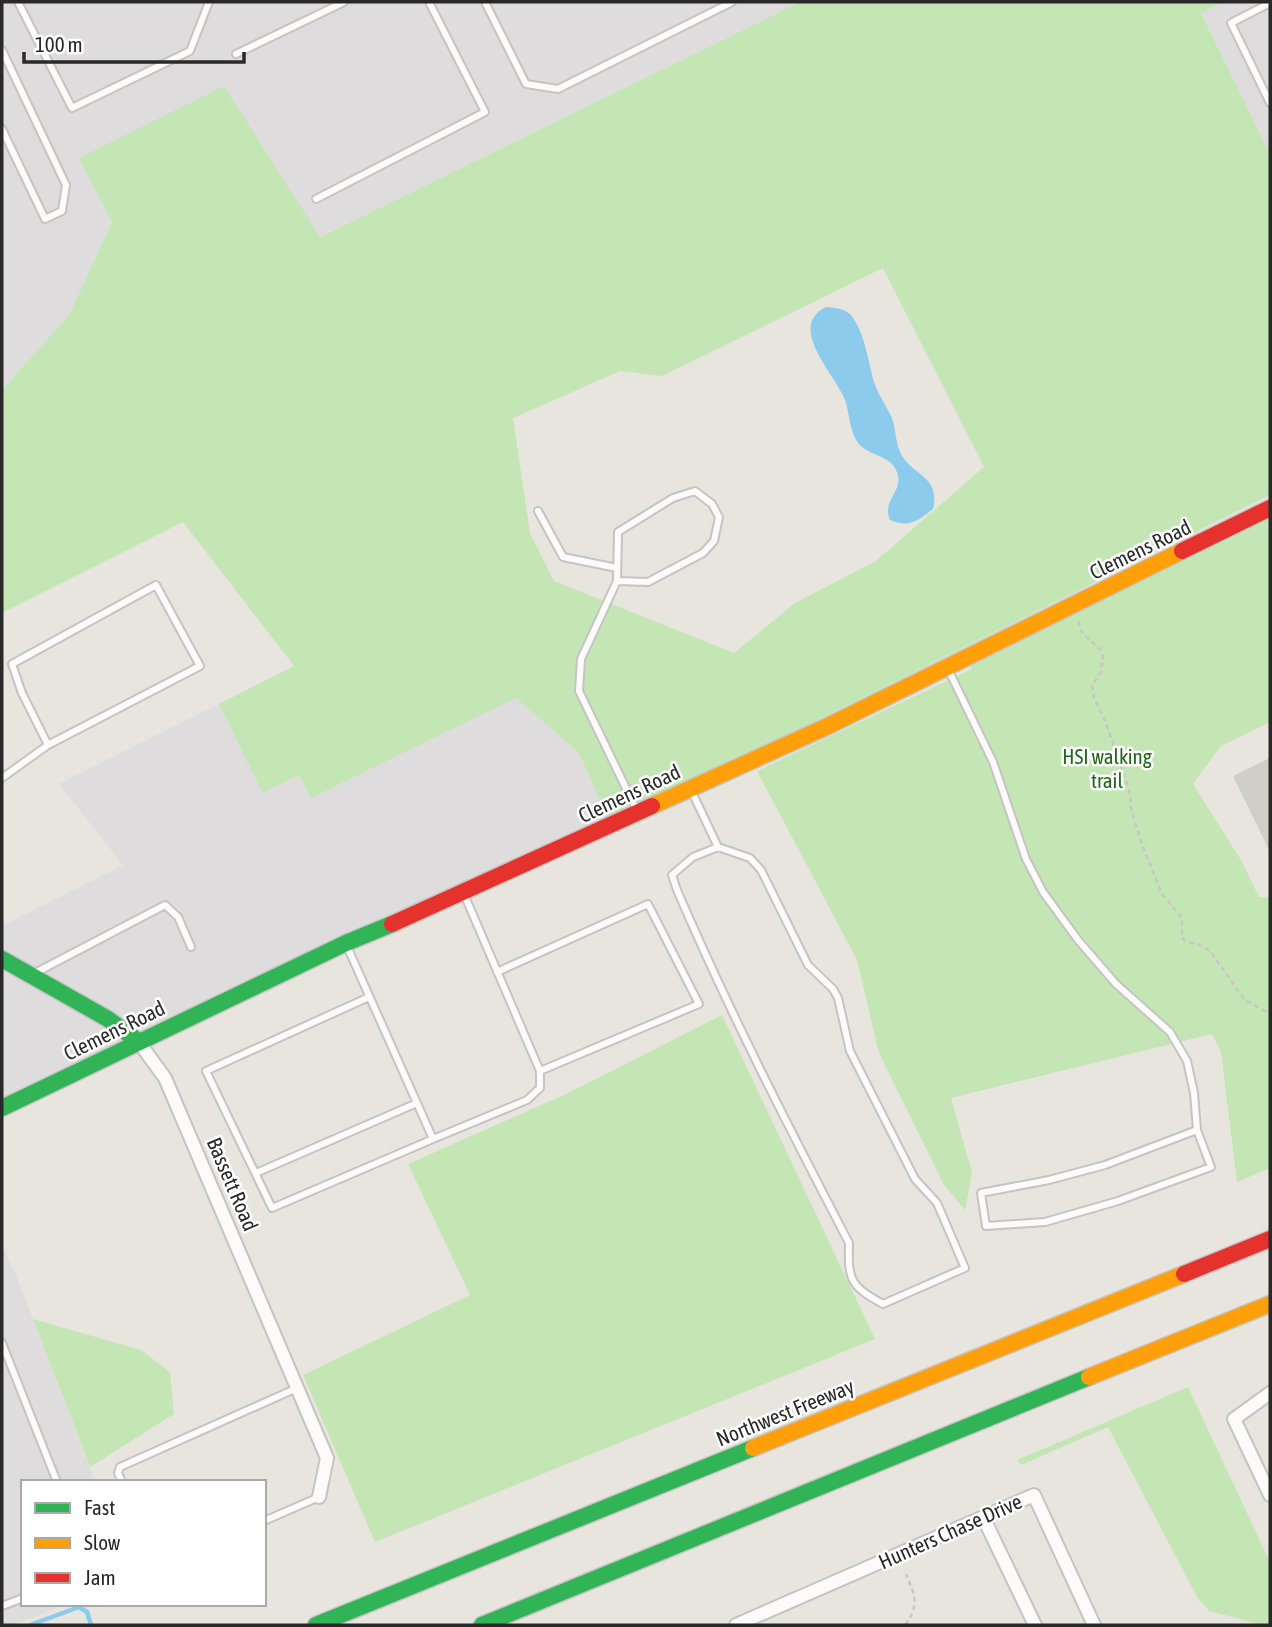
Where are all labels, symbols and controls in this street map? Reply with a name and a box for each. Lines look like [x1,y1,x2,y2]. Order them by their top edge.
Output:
scale bar [24,21,245,65]
text: 100 m [35,32,83,56]
street label: Clemens Road [1086,514,1194,584]
park label: HSI walking trail [1062,744,1152,792]
street label: Clemens Road [574,759,684,827]
street label: Clemens Road [60,995,168,1065]
street label: Bassett Road [203,1134,263,1234]
street label: Northwest Freeway [713,1373,858,1451]
legend [21,1480,266,1606]
street label: Hunters Chase Drive [875,1489,1025,1573]
text: Fast [84,1495,115,1519]
text: Slow [84,1530,121,1554]
text: Jam [84,1565,116,1589]

